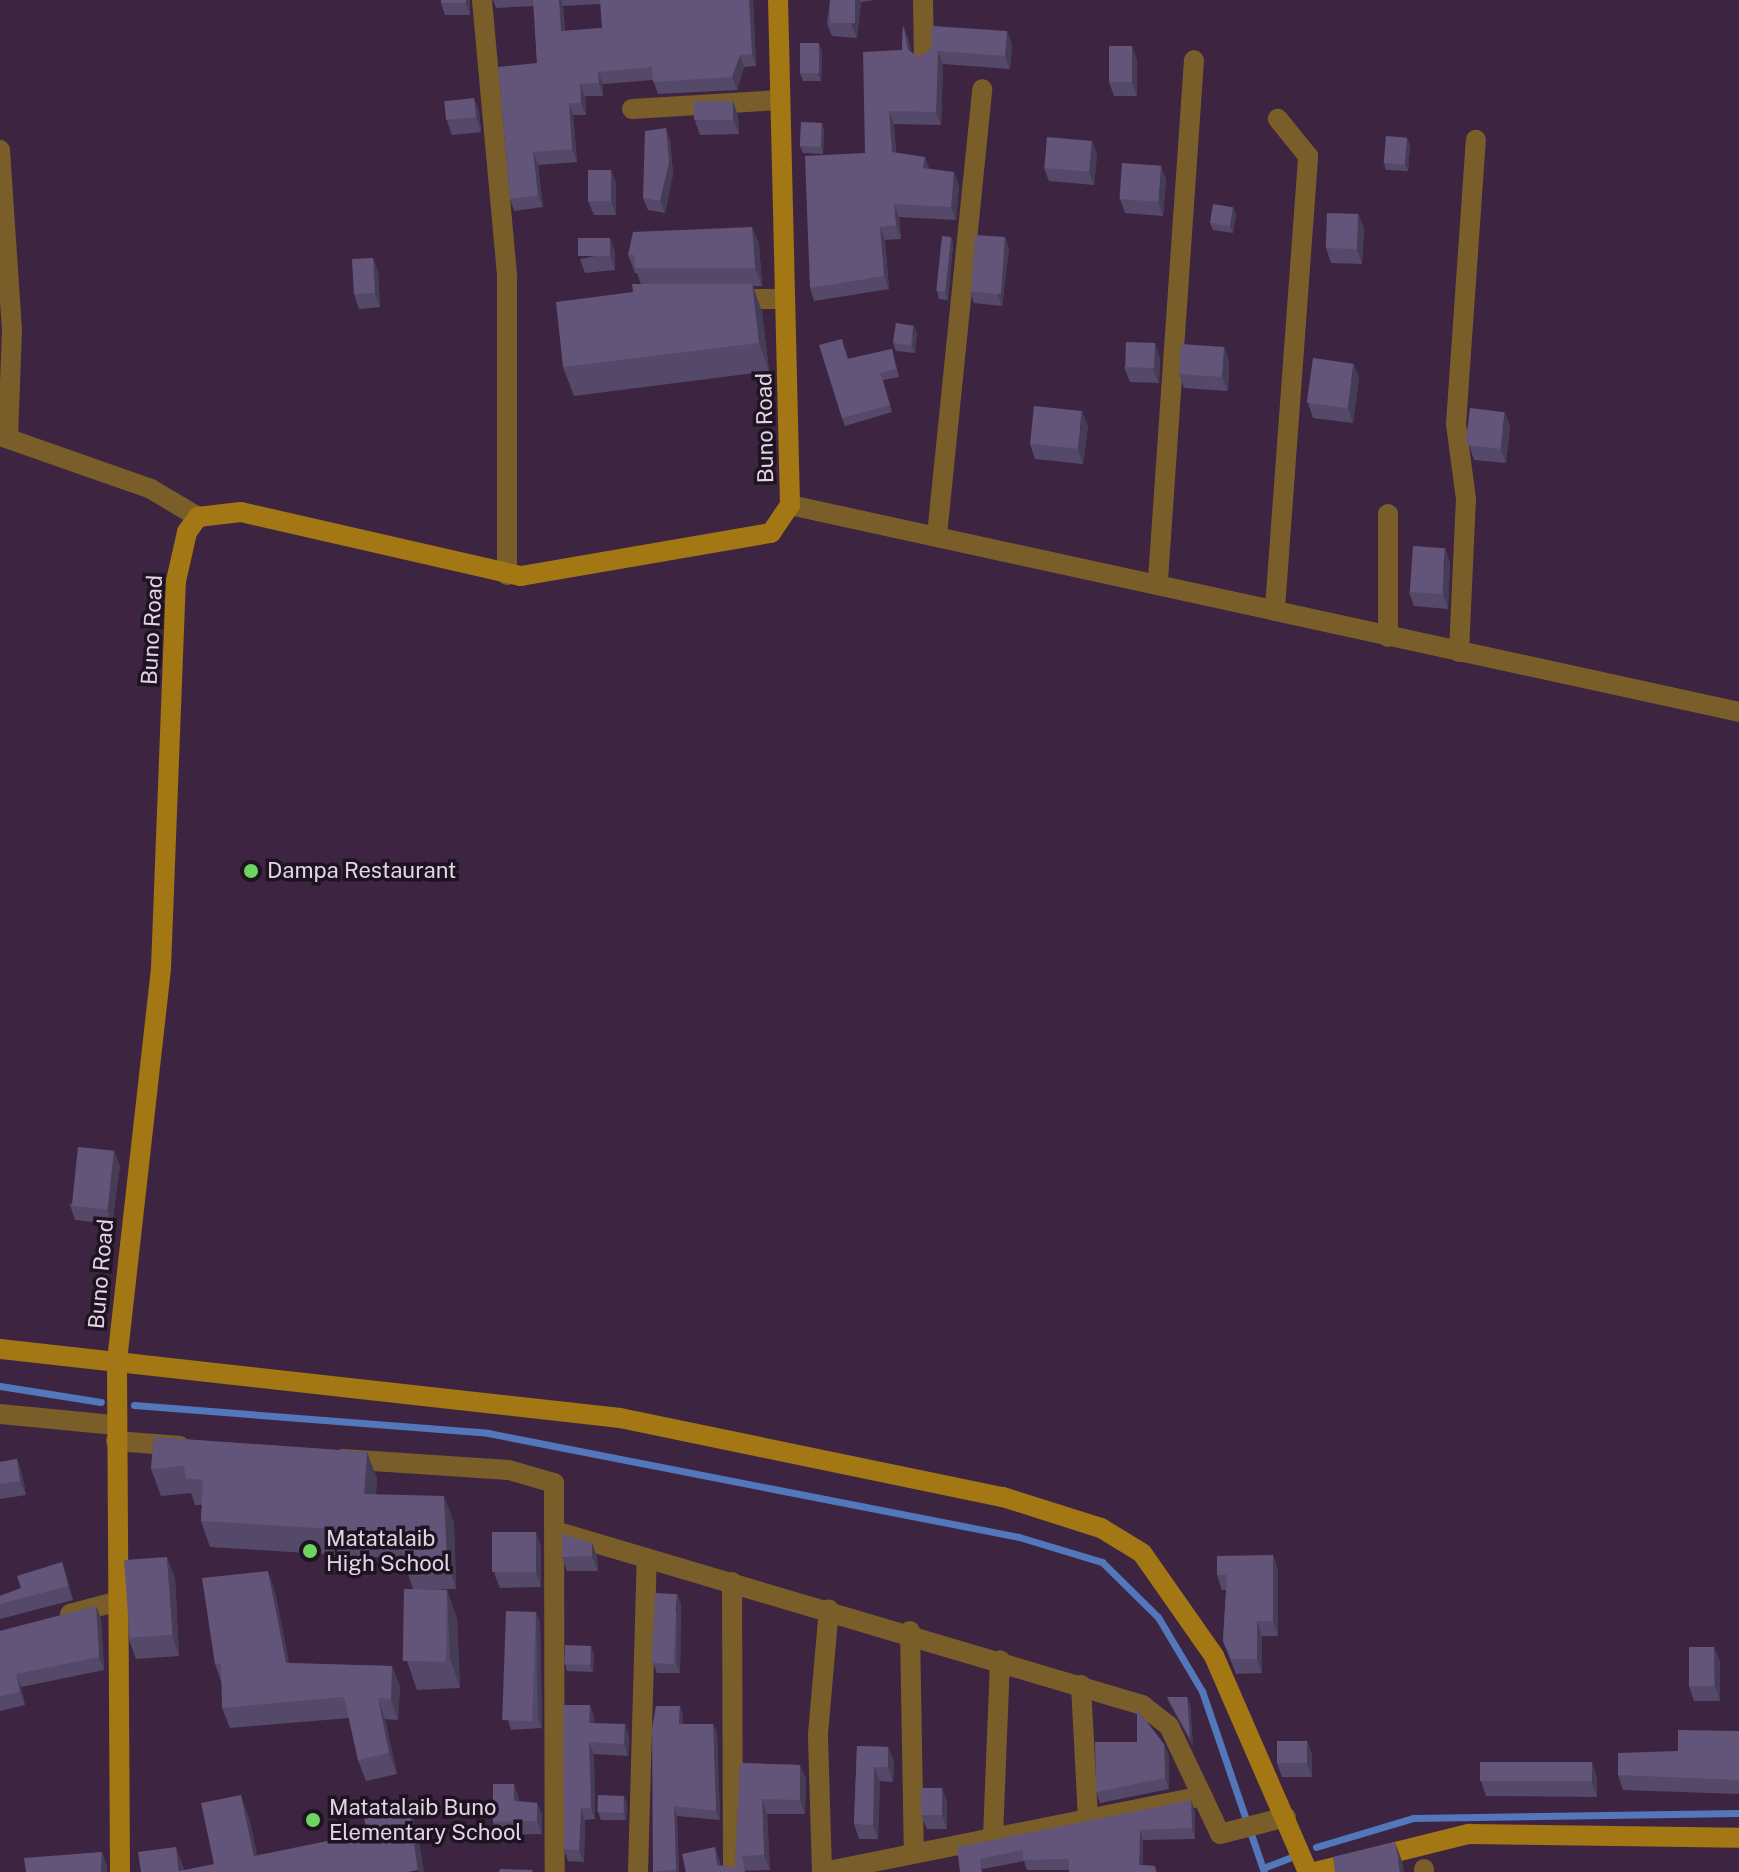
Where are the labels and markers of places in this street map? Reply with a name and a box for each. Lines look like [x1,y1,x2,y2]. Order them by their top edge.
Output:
place label: Dampa Restaurant [267,858,456,884]
marker: Dampa Restaurant [242,862,260,880]
place label: Matatalaib High School [326,1525,451,1576]
marker: Matatalaib High School [301,1542,319,1560]
place label: Matatalaib Buno Elementary School [329,1794,522,1846]
marker: Matatalaib Buno Elementary School [304,1811,322,1829]

